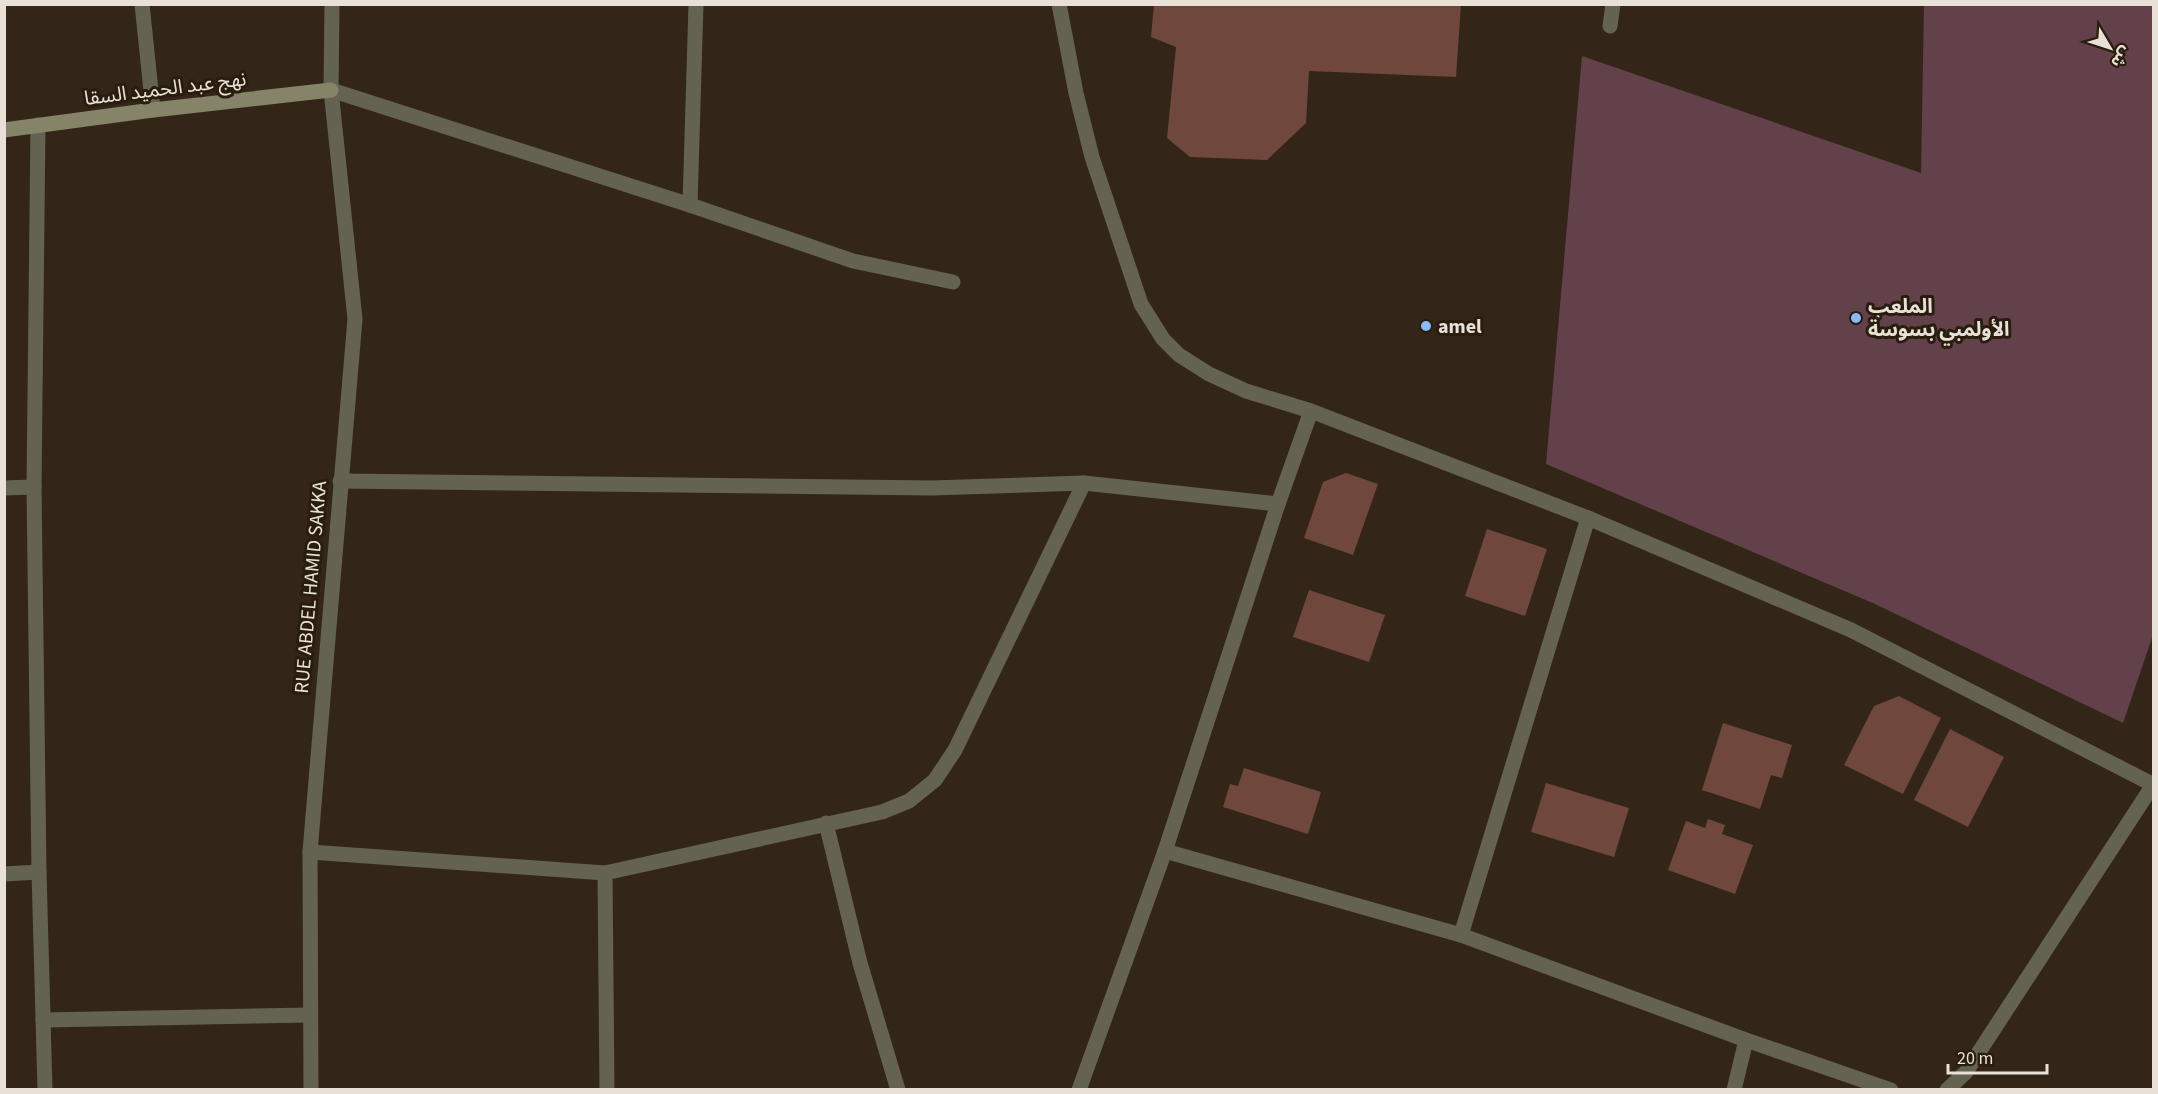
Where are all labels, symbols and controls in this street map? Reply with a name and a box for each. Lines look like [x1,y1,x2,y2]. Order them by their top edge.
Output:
north arrow [2080,18,2140,78]
text: ش [2105,41,2136,72]
street label: نهج عبد الحميد السقا [82,65,248,113]
place label: الملعب الأولمبي بسوسة [1868,293,2009,346]
marker: الملعب الأولمبي بسوسة [1849,311,1863,325]
place label: amel [1438,313,1482,341]
marker: amel [1419,319,1433,333]
street label: RUE ABDEL HAMID SAKKA [288,479,334,695]
scale bar [1948,1037,2047,1075]
text: 20 m [1957,1046,1993,1071]

